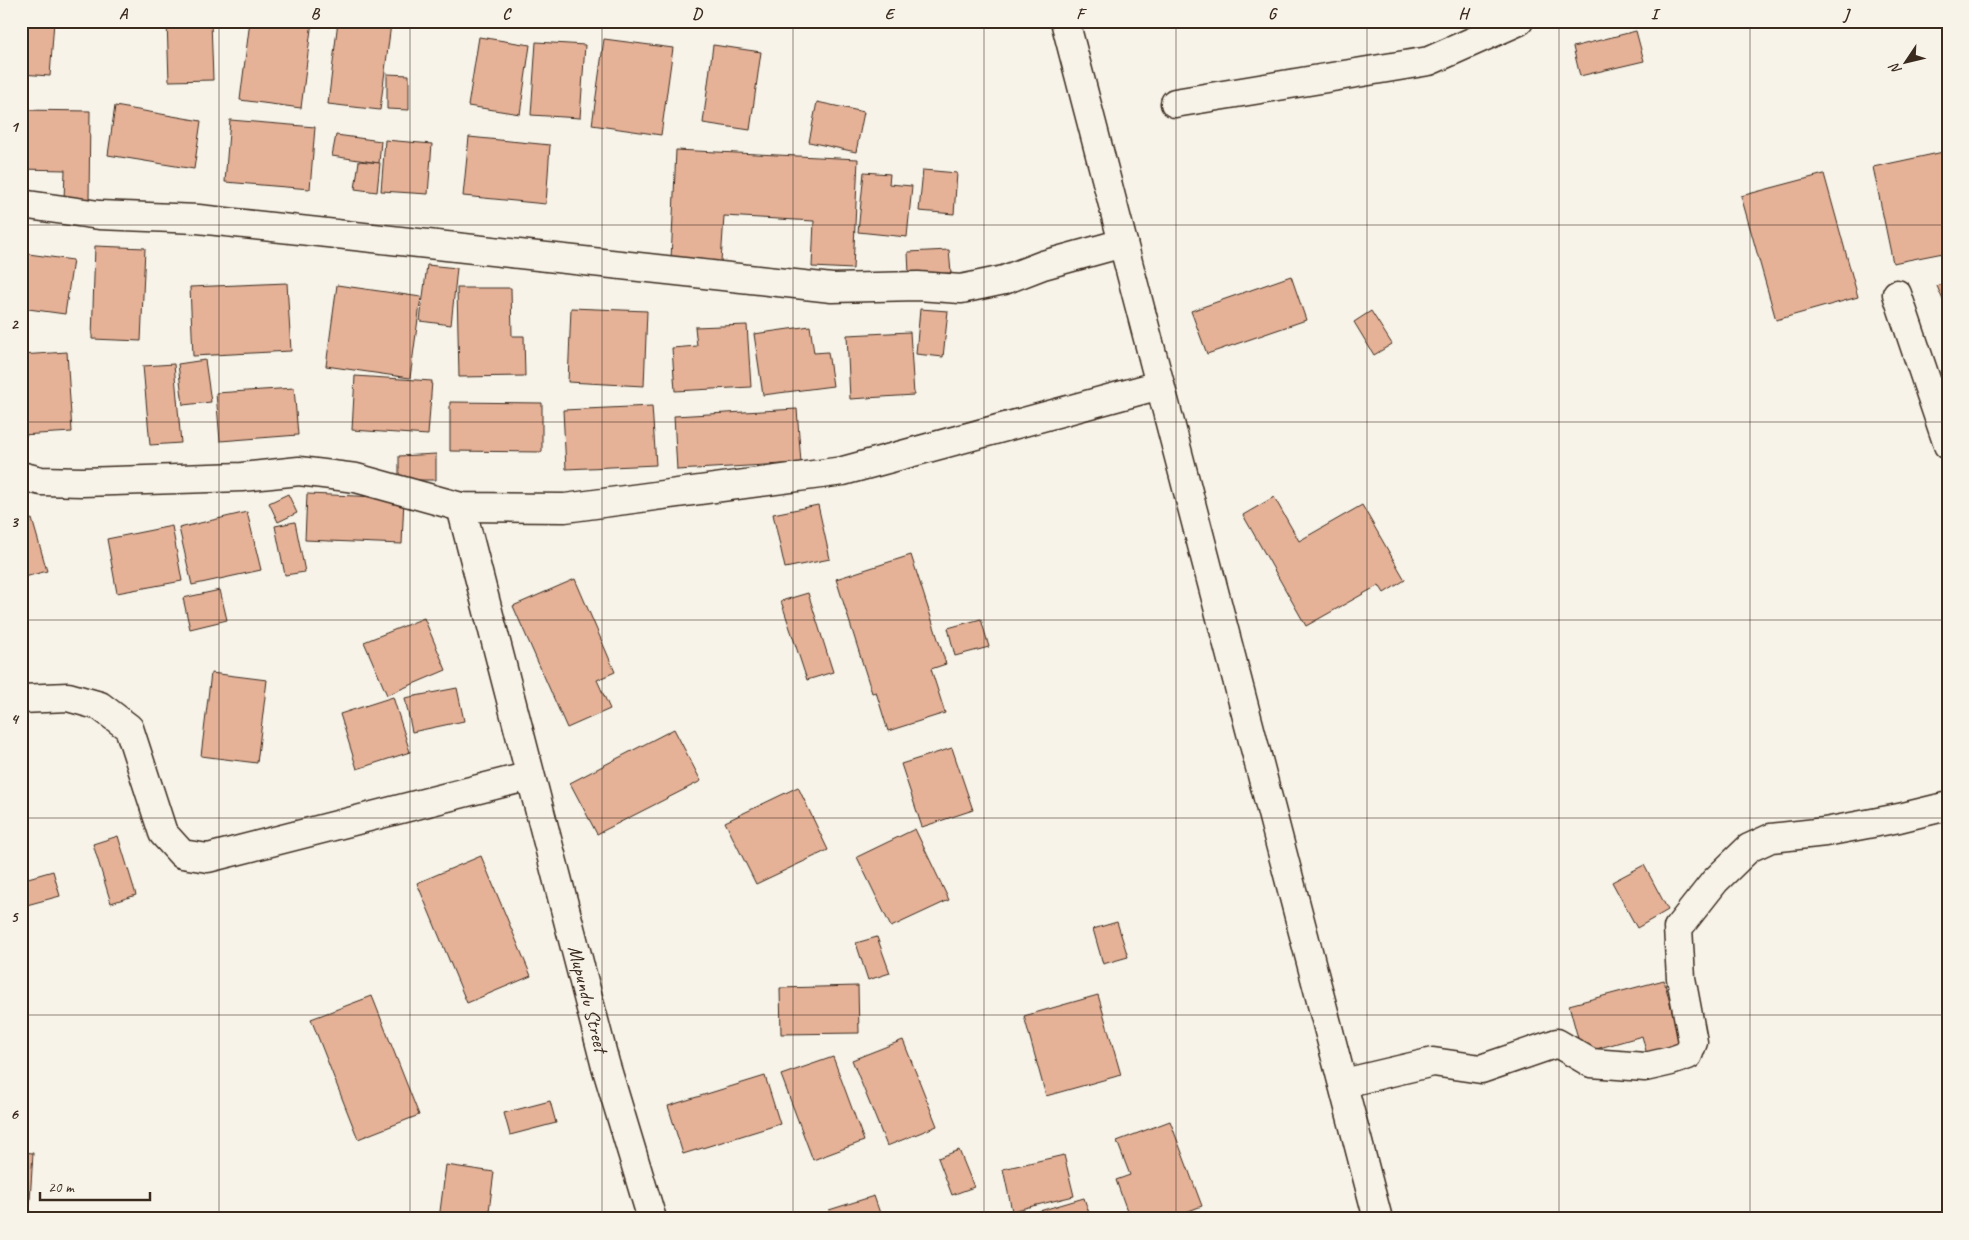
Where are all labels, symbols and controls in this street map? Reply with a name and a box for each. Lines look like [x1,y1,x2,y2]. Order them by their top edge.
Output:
text: A [119,4,129,24]
text: B [311,4,321,24]
text: C [502,4,512,24]
text: D [692,4,703,24]
text: E [885,4,896,24]
text: F [1076,4,1087,24]
text: G [1268,4,1278,24]
text: H [1458,4,1470,24]
text: I [1651,4,1661,24]
text: J [1842,4,1851,24]
north arrow [1882,38,1932,88]
text: N [1885,59,1905,78]
text: 1 [10,117,19,137]
text: 2 [10,314,19,334]
text: 3 [10,512,19,532]
text: 4 [10,709,19,729]
text: 5 [11,907,20,927]
street label: Mupundu Street [563,943,615,1058]
text: 6 [10,1104,19,1124]
scale bar [40,1170,150,1202]
text: 20 m [48,1178,75,1197]

